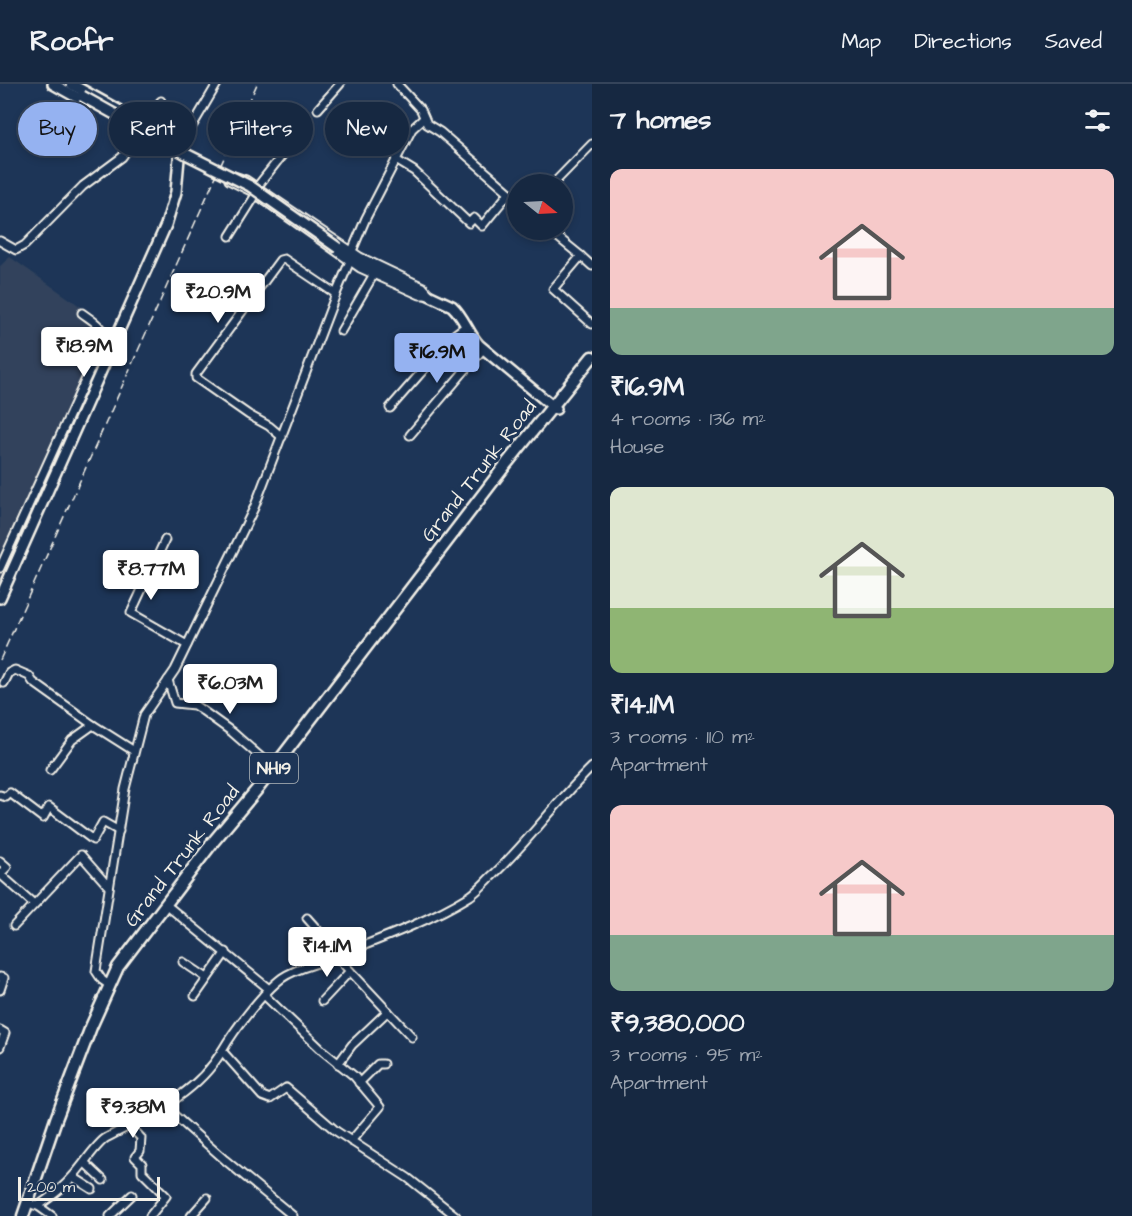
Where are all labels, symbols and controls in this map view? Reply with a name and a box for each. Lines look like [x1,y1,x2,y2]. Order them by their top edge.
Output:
text: Roofr [30,22,114,61]
text: Map [841,27,881,56]
text: Directions [914,27,1012,56]
text: Saved [1045,27,1102,56]
chip: Buy [18,102,97,156]
chip: Rent [109,102,196,156]
chip: Filters [208,102,313,156]
chip: New [325,102,409,156]
text: 7 homes [610,102,711,138]
icon: filters [1081,104,1114,137]
north arrow [507,174,573,240]
map controls [507,174,573,240]
icon: home [808,208,916,316]
pin: ₹20.9M [169,273,267,324]
text: ₹20.9M [185,278,251,306]
pin: ₹18.9M [35,327,133,378]
text: ₹18.9M [55,332,113,360]
pin: ₹16.9M [388,333,486,384]
text: ₹16.9M [408,338,466,366]
text: ₹16.9M [610,369,684,405]
street label: Grand Trunk Road [415,394,543,548]
text: 4 rooms · 136 m² [610,405,766,433]
text: House [610,433,664,461]
icon: home [808,526,916,634]
pin: ₹8.77M [102,550,200,601]
text: ₹8.77M [117,555,185,583]
pin: ₹6.03M [181,664,279,715]
text: ₹6.03M [197,669,263,697]
text: ₹14.1M [610,687,674,723]
text: 3 rooms · 110 m² [610,723,755,751]
text: Apartment [610,751,708,779]
road number: NH19 [250,753,298,783]
street label: Grand Trunk Road [118,779,246,933]
icon: home [808,844,916,952]
pin: ₹14.1M [278,927,376,978]
text: ₹14.1M [302,932,352,960]
text: ₹9,380,000 [610,1005,745,1041]
text: 3 rooms · 95 m² [610,1041,763,1069]
text: Apartment [610,1069,708,1097]
pin: ₹9.38M [84,1088,182,1139]
text: ₹9.38M [100,1093,166,1121]
scale bar [18,1174,160,1202]
text: 200 m [27,1176,75,1198]

